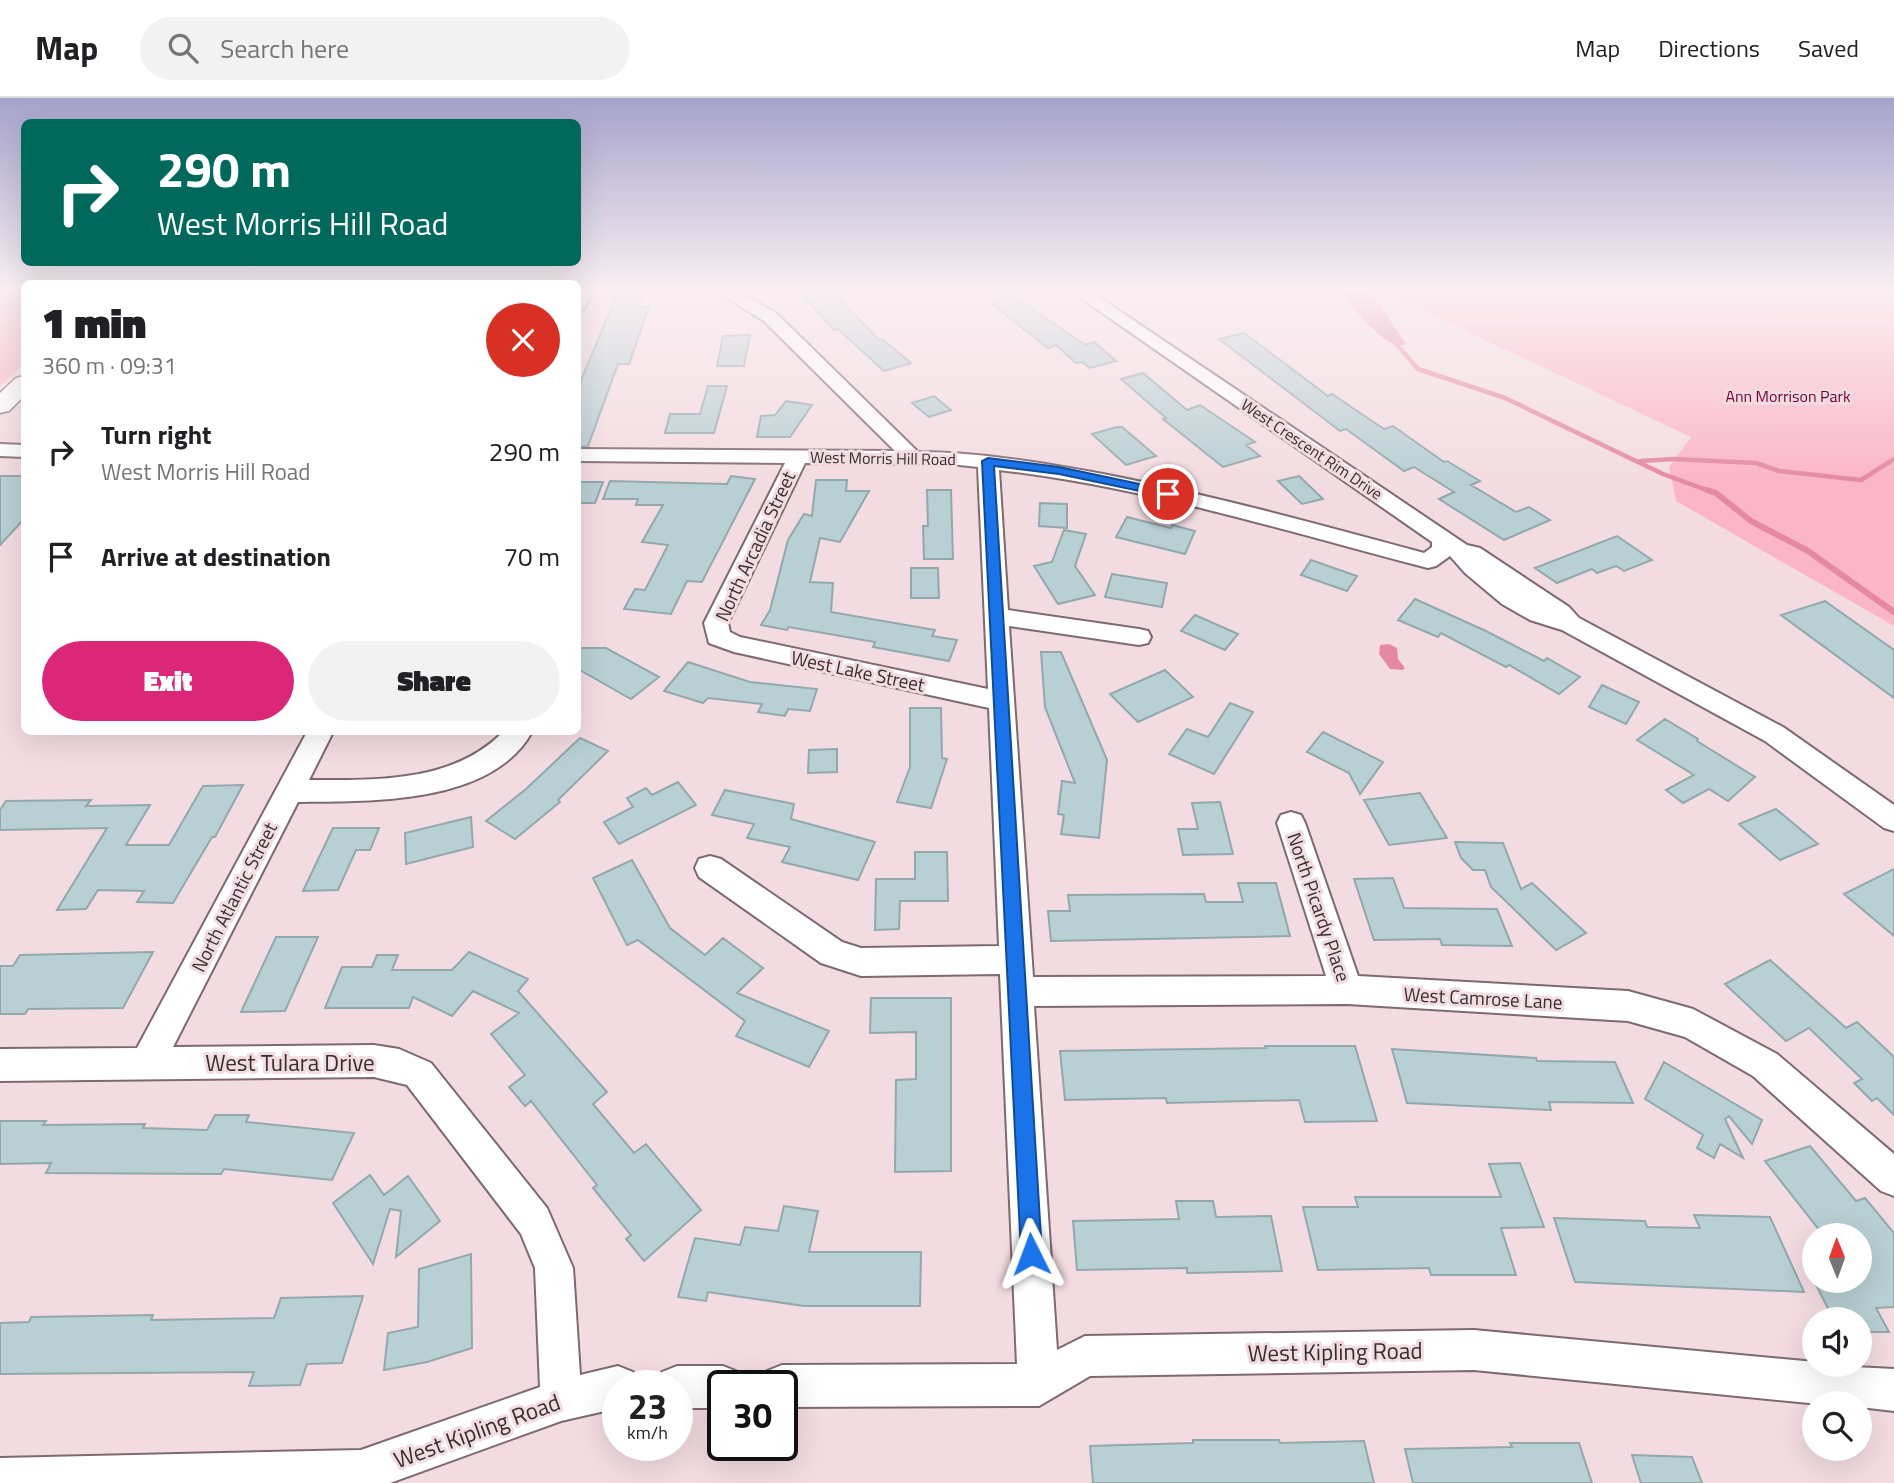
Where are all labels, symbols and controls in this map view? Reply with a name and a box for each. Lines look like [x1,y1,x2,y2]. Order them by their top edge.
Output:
search box [140,17,630,80]
text: Map [35,23,98,73]
icon: search [164,29,202,67]
text: Search here [220,29,349,68]
text: Map [1575,30,1620,66]
text: Directions [1658,30,1760,66]
text: Saved [1798,30,1859,66]
text: 290 m [157,131,291,206]
icon: right [42,147,133,238]
text: West Morris Hill Road [157,199,448,247]
text: 1 min [42,290,146,354]
button: close [486,303,560,377]
text: 360 m · 09:31 [42,348,177,383]
park label: Ann Morrison Park [1725,384,1851,408]
street label: West Crescent Rim Drive [1237,393,1387,505]
text: Turn right [101,415,212,454]
text: 290 m [489,432,560,471]
icon: right [42,433,80,471]
street label: West Morris Hill Road [810,445,956,471]
text: West Morris Hill Road [101,454,310,489]
pin [1138,464,1198,524]
street label: North Arcadia Street [707,466,802,626]
icon: arrive [1149,475,1187,513]
text: Arrive at destination [101,537,331,576]
text: 70 m [503,537,560,576]
icon: arrive [42,538,80,576]
button: Exit [42,641,294,721]
button: Share [308,641,560,721]
street label: West Lake Street [789,642,928,699]
street label: North Atlantic Street [183,817,284,977]
street label: North Picardy Place [1280,828,1359,985]
street label: West Camrose Lane [1403,979,1563,1016]
street label: West Tulara Drive [205,1045,375,1080]
position arrow [994,1217,1068,1291]
north arrow [1802,1223,1872,1293]
map controls [1802,1223,1872,1461]
button: sound [1802,1307,1872,1377]
street label: West Kipling Road [1247,1332,1423,1371]
speed limit sign: 30 [707,1370,798,1461]
text: 23 [628,1379,667,1433]
street label: West Kipling Road [389,1384,565,1477]
button: search [1802,1391,1872,1461]
text: km/h [627,1419,668,1446]

